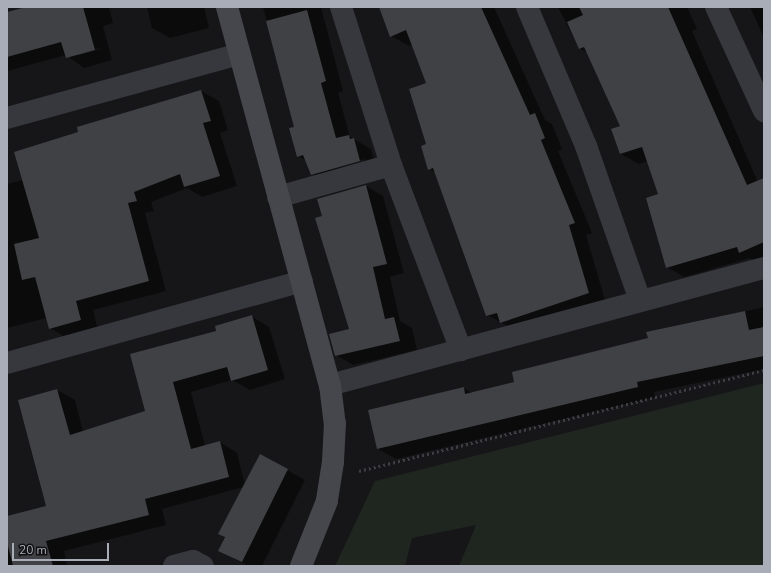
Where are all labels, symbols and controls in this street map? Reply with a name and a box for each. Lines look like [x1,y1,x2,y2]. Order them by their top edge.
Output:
scale bar [14,535,111,561]
text: 20 m [19,542,47,558]

